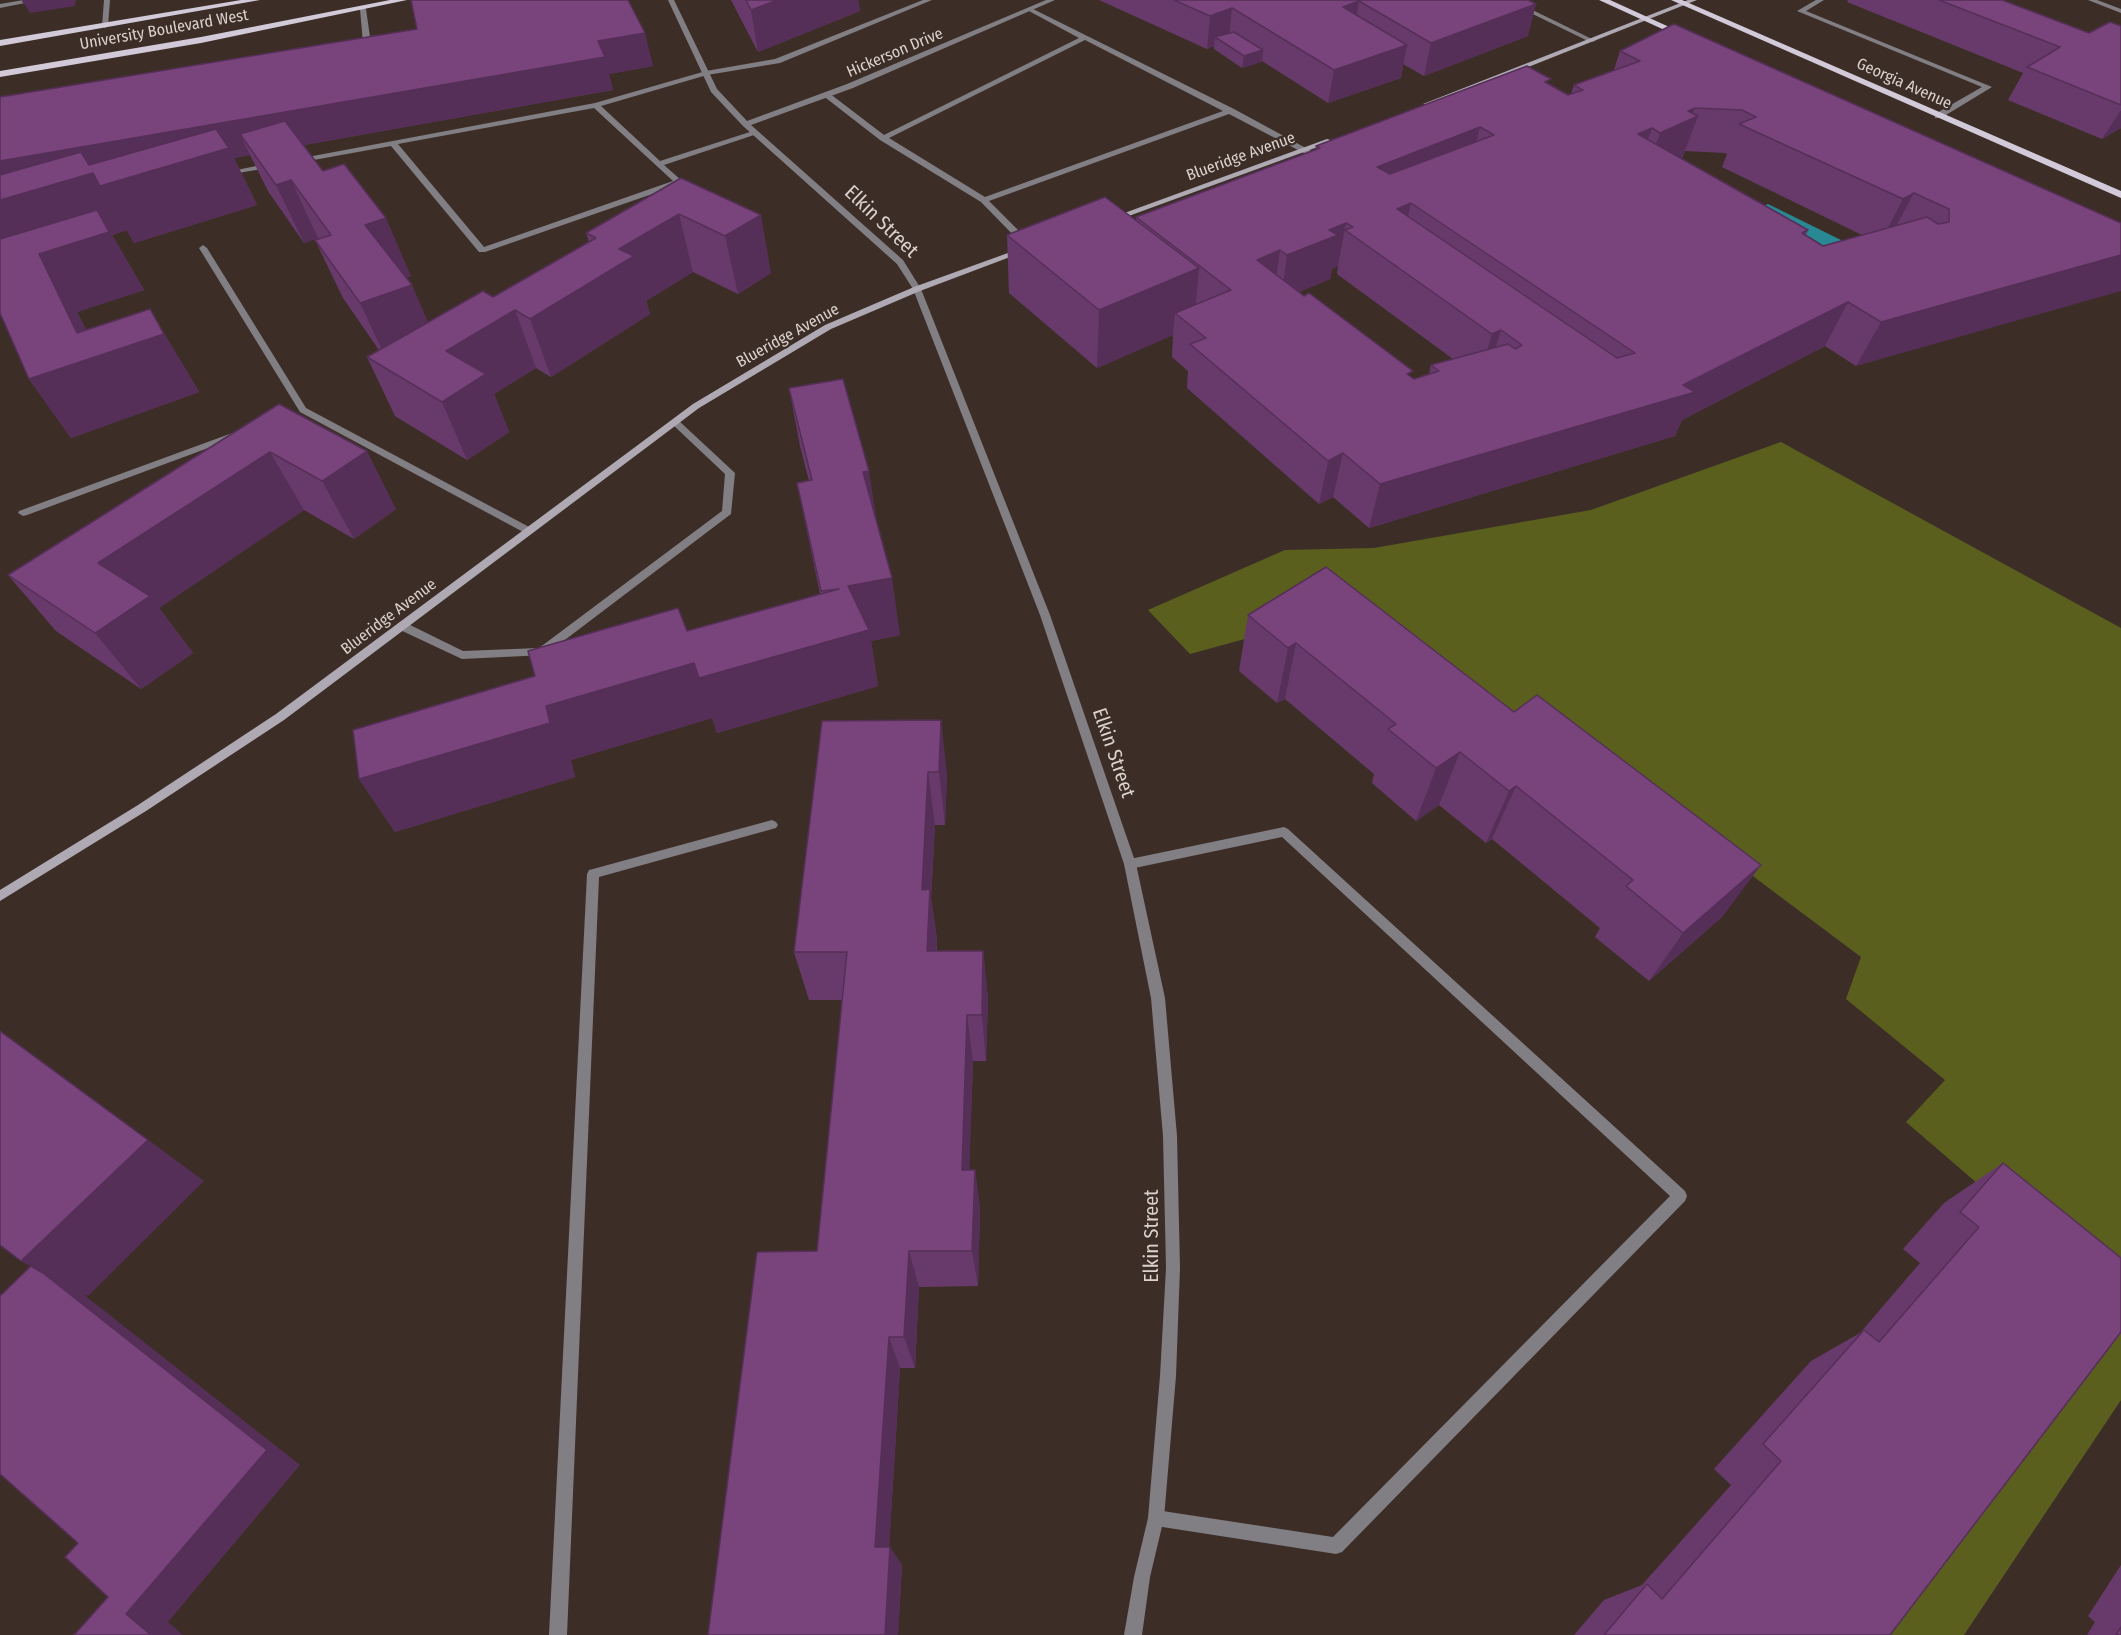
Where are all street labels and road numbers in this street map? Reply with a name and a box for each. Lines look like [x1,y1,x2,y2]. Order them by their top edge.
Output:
street label: University Boulevard West [78,6,250,54]
street label: Hickerson Drive [844,24,946,82]
street label: Georgia Avenue [1853,54,1955,114]
street label: Blueridge Avenue [1184,128,1298,186]
street label: Elkin Street [839,181,923,263]
street label: Blueridge Avenue [733,300,843,372]
street label: Blueridge Avenue [338,575,440,659]
street label: Elkin Street [1086,705,1140,801]
street label: Elkin Street [1140,1189,1164,1283]

